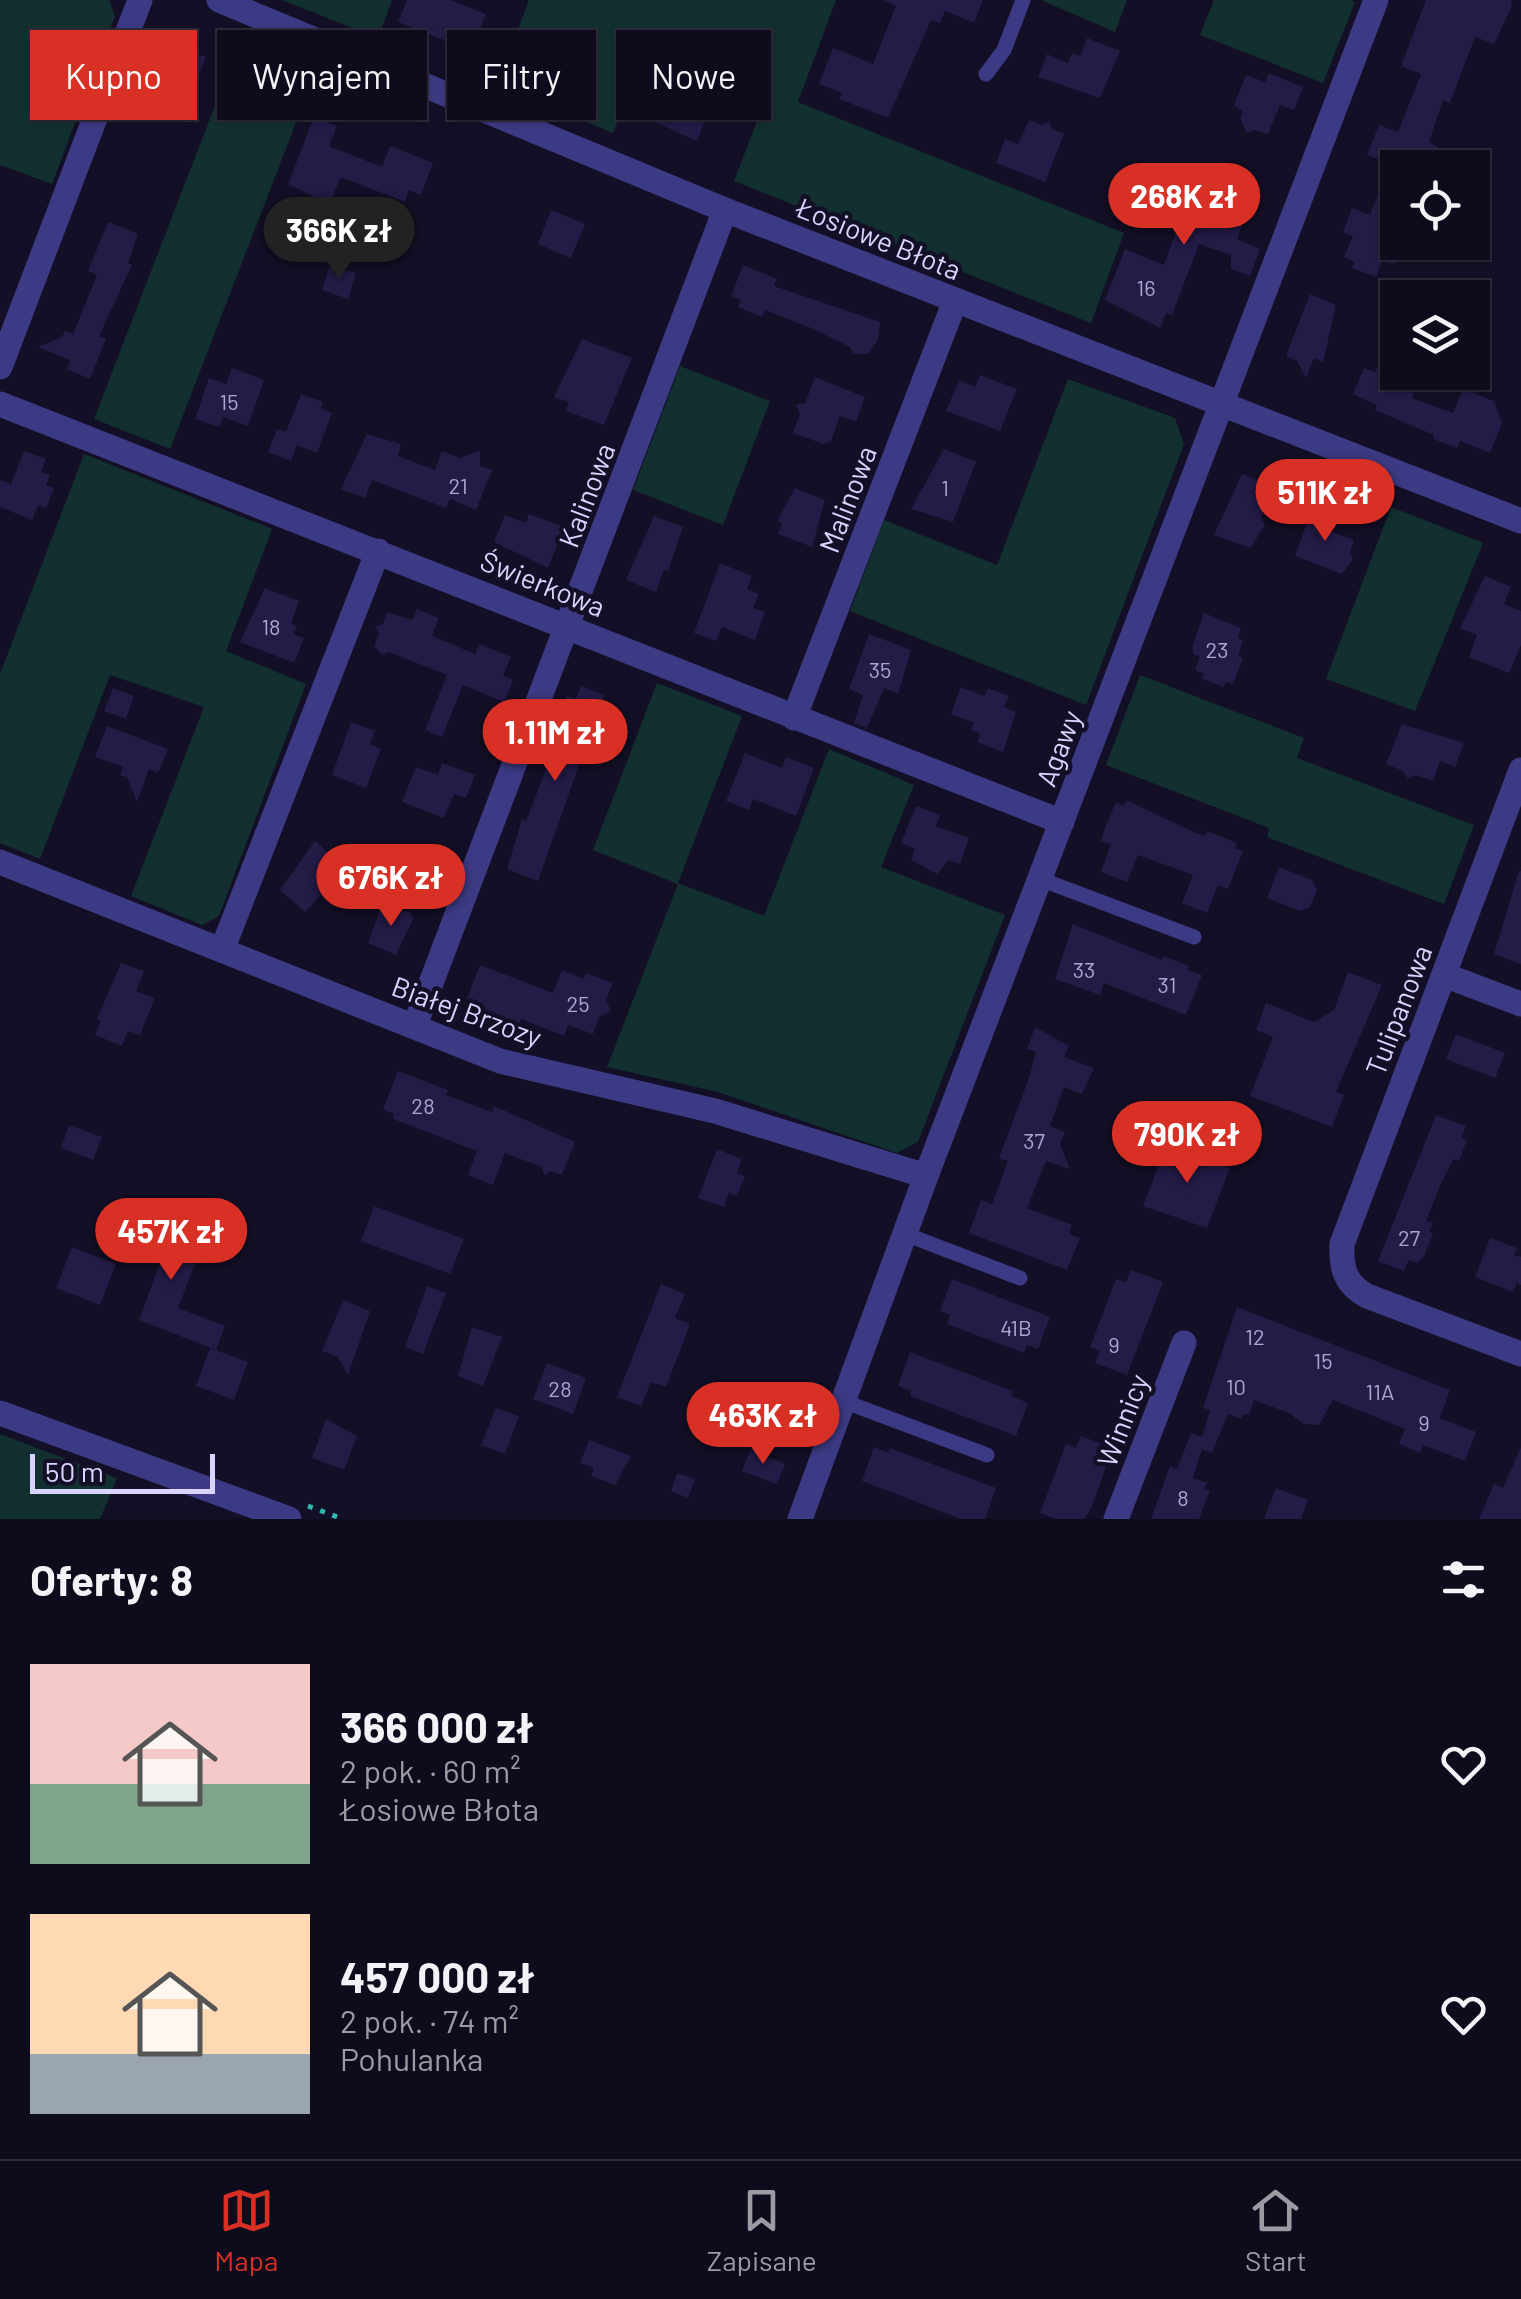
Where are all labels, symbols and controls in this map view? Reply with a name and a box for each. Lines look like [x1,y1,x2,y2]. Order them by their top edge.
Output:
chip: Kupno [30,30,197,120]
chip: Wynajem [217,30,427,120]
chip: Filtry [447,30,596,120]
chip: Nowe [616,30,771,120]
map controls [1380,150,1490,390]
button: locate [1380,150,1490,260]
pin: 268K zł [1092,163,1276,248]
text: 268K zł [1130,176,1238,214]
street label: Łosiowe Błota [791,189,966,286]
pin: 366K zł [247,197,431,282]
text: 366K zł [286,210,392,248]
house number: 16 [1136,274,1156,300]
button: layers [1380,280,1490,390]
house number: 15 [219,388,239,414]
street label: Kalinowa [551,438,621,552]
street label: Malinowa [811,441,883,557]
pin: 511K zł [1233,459,1417,544]
house number: 21 [448,472,468,498]
text: 511K zł [1278,472,1372,510]
house number: 1 [941,474,949,500]
street label: Świerkowa [476,543,610,623]
house number: 18 [261,613,281,639]
house number: 23 [1206,636,1229,662]
house number: 35 [869,656,891,682]
pin: 1.11M zł [452,699,658,784]
street label: Agawy [1028,705,1088,791]
text: 1.11M zł [505,712,605,750]
pin: 676K zł [299,844,483,929]
text: 676K zł [338,857,444,895]
street label: Tulipanowa [1358,940,1438,1080]
house number: 33 [1073,956,1095,982]
street label: Białej Brzozy [387,968,547,1054]
house number: 31 [1158,971,1176,997]
house number: 25 [566,990,590,1016]
house number: 28 [411,1092,435,1118]
pin: 790K zł [1095,1101,1279,1186]
text: 790K zł [1134,1114,1240,1152]
house number: 37 [1023,1127,1045,1153]
pin: 457K zł [79,1198,263,1283]
text: 457K zł [117,1211,225,1249]
house number: 27 [1398,1224,1420,1250]
house number: 41B [1000,1314,1032,1340]
house number: 12 [1245,1323,1265,1349]
house number: 9 [1108,1331,1120,1357]
house number: 15 [1313,1347,1333,1373]
street label: Winnicy [1089,1369,1155,1471]
house number: 10 [1226,1373,1246,1399]
house number: 28 [548,1375,572,1401]
house number: 11A [1366,1378,1394,1404]
pin: 463K zł [671,1382,855,1467]
text: 463K zł [709,1395,817,1433]
house number: 9 [1418,1409,1430,1435]
scale bar [30,1449,215,1494]
text: 50 m [45,1454,104,1488]
house number: 8 [1177,1484,1189,1510]
icon: filters [1436,1552,1491,1607]
text: Oferty: 8 [30,1554,193,1604]
text: 366 000 zł [340,1701,534,1751]
icon: home [110,1704,230,1824]
icon: heart [1436,1737,1491,1792]
text: 2 pok. · 60 m² [340,1751,521,1789]
text: Łosiowe Błota [340,1789,539,1827]
text: 457 000 zł [340,1951,535,2001]
icon: home [110,1954,230,2074]
icon: heart [1436,1987,1491,2042]
text: 2 pok. · 74 m² [340,2001,519,2039]
text: Pohulanka [340,2039,483,2077]
tab: Mapa [214,2183,278,2277]
tab: Zapisane [707,2183,817,2277]
tab: Start [1245,2183,1307,2277]

